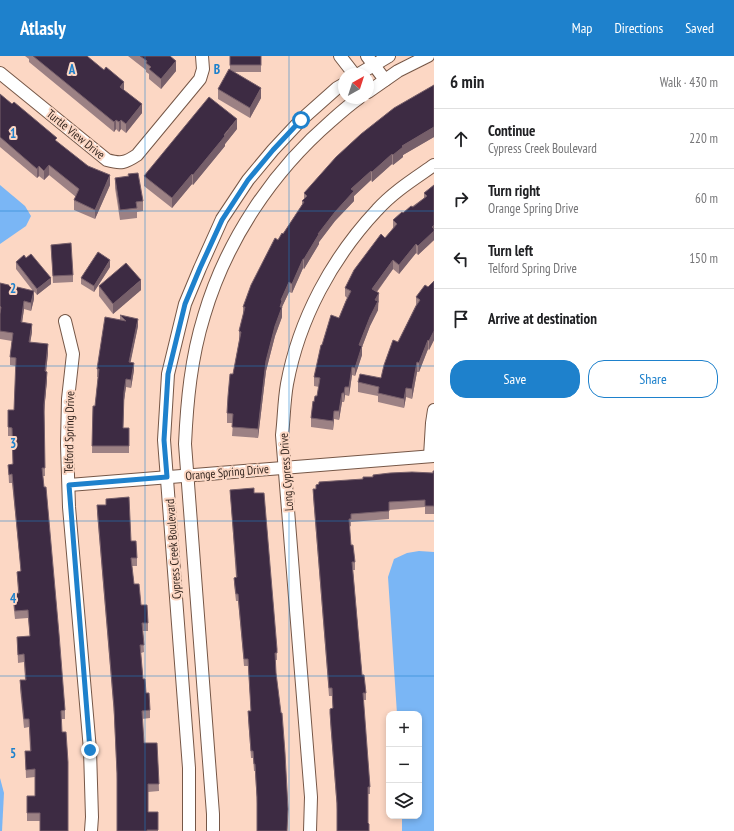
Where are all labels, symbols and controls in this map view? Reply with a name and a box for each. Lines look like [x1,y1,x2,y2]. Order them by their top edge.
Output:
text: Atlasly [20,16,66,40]
text: Map [572,19,592,37]
text: Directions [614,19,663,37]
text: Saved [685,19,714,37]
text: A [68,61,76,78]
text: B [214,61,220,78]
north arrow [338,68,374,104]
text: 6 min [450,71,484,93]
text: Walk · 430 m [660,74,718,91]
street label: Turtle View Drive [44,106,108,162]
route start [292,111,310,129]
text: Continue [488,121,535,140]
text: 1 [10,125,16,142]
icon: ahead [450,128,472,150]
text: 220 m [689,130,718,147]
text: Cypress Creek Boulevard [488,140,597,157]
text: Turn right [488,181,540,200]
icon: right [450,188,472,210]
text: 60 m [695,190,718,207]
text: Orange Spring Drive [488,200,579,217]
text: Turn left [488,241,533,260]
icon: left [450,248,472,270]
text: 150 m [689,250,718,267]
text: Telford Spring Drive [488,260,577,277]
text: 2 [10,280,16,297]
icon: arrive [450,308,472,330]
text: Arrive at destination [488,309,597,328]
button: Save [450,360,580,398]
button: Share [588,360,718,398]
street label: Telford Spring Drive [61,391,77,473]
street label: Long Cypress Drive [276,432,296,511]
text: 3 [10,435,16,452]
street label: Orange Spring Drive [185,461,269,483]
street label: Cypress Creek Boulevard [162,498,184,600]
text: 4 [10,590,17,607]
map controls [386,711,422,819]
button: + [386,711,422,747]
route end [81,741,99,759]
text: 5 [10,745,16,762]
button: − [386,747,422,783]
button: layers [386,783,422,819]

